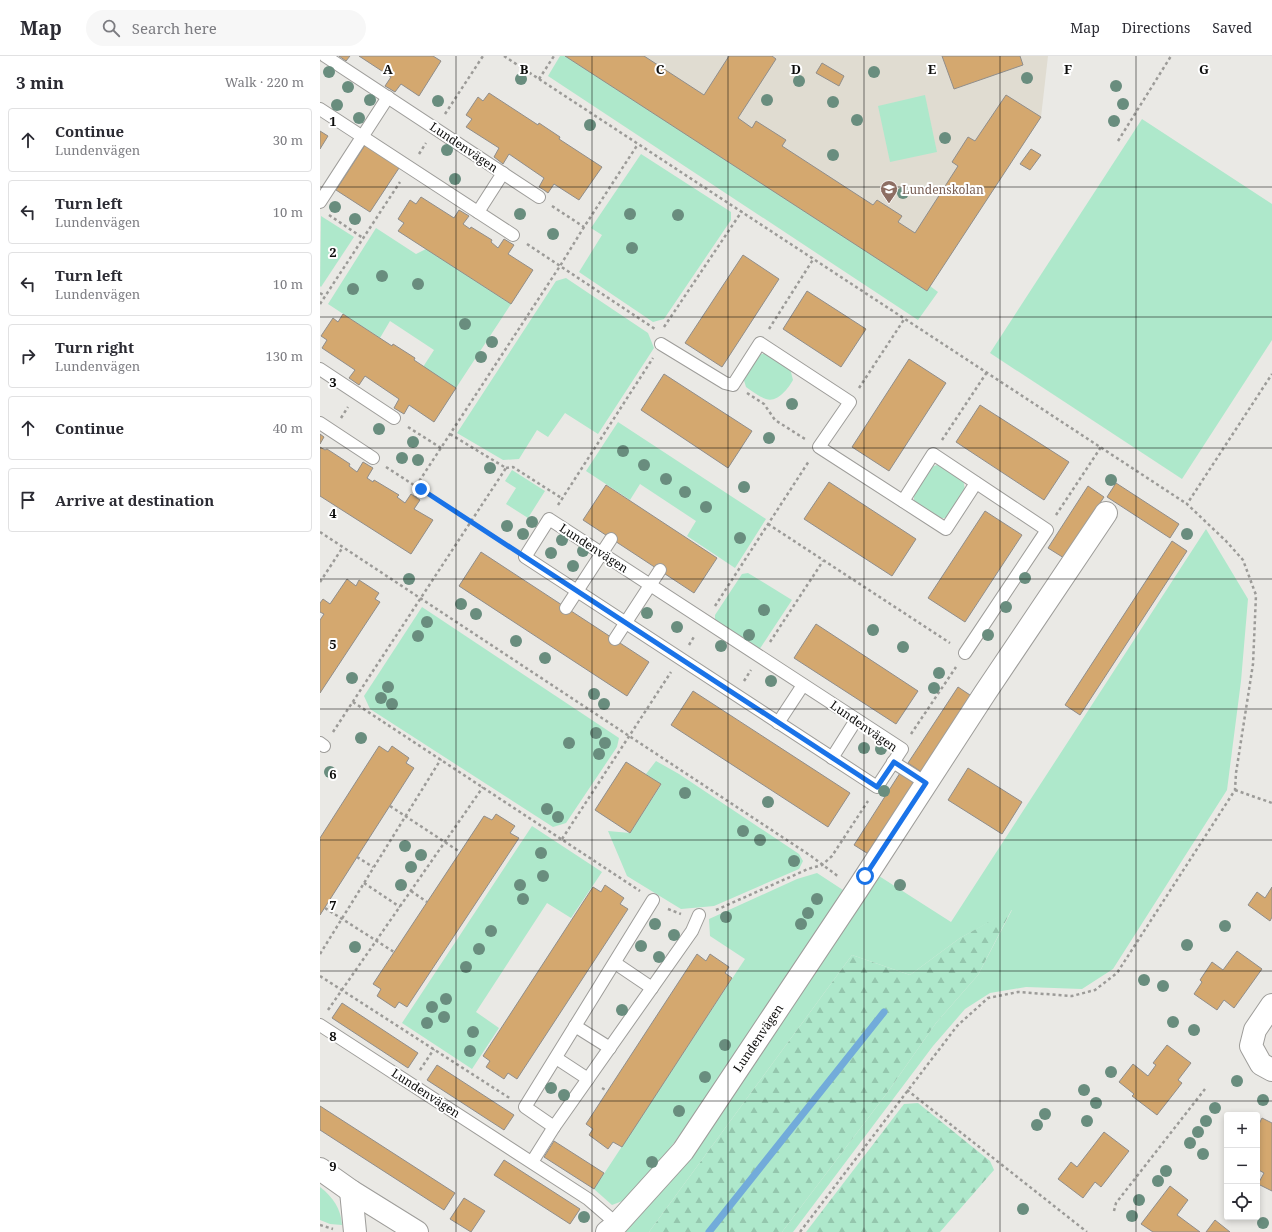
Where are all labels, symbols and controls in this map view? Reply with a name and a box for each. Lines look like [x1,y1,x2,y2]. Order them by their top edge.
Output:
search box [86,10,366,46]
text: Map [20,15,62,41]
icon: search [100,17,122,39]
text: Search here [132,18,217,38]
text: Map [1070,18,1100,37]
text: Directions [1122,18,1190,37]
text: Saved [1212,18,1252,37]
text: A [383,60,393,78]
text: B [520,60,529,78]
text: C [656,60,665,78]
text: D [791,60,801,78]
text: E [928,60,937,78]
text: F [1064,60,1072,78]
text: G [1199,60,1209,78]
text: 3 min [16,71,64,94]
text: Walk · 220 m [225,73,304,91]
text: 1 [329,112,337,130]
street label: Lundenvägen [427,118,502,176]
text: Continue [55,121,124,141]
icon: ahead [17,129,39,151]
text: 30 m [273,131,303,149]
text: Lundenvägen [55,141,140,159]
school or university icon: Lundenskolan [879,179,899,204]
place label: Lundenskolan [902,181,984,198]
text: Turn left [55,193,123,213]
icon: left [17,201,39,223]
text: 10 m [273,203,303,221]
text: Lundenvägen [55,213,140,231]
text: 2 [329,243,337,261]
text: Turn left [55,265,123,285]
icon: left [17,273,39,295]
text: 10 m [273,275,303,293]
text: Lundenvägen [55,285,140,303]
text: Turn right [55,337,134,357]
icon: right [17,345,39,367]
text: 130 m [266,347,303,365]
text: Lundenvägen [55,357,140,375]
text: 3 [329,373,337,391]
icon: ahead [17,417,39,439]
text: Continue [55,418,124,438]
text: 40 m [273,419,303,437]
route end [412,480,430,498]
icon: arrive [17,489,39,511]
text: Arrive at destination [55,490,214,510]
text: 4 [329,504,337,522]
street label: Lundenvägen [556,519,632,577]
text: 5 [329,635,337,653]
street label: Lundenvägen [827,696,901,756]
text: 6 [329,765,337,783]
route start [856,867,874,885]
text: 7 [329,896,337,914]
street label: Lundenvägen [729,1000,787,1075]
text: 8 [329,1027,337,1045]
street label: Lundenvägen [388,1064,464,1122]
map controls [1224,1112,1260,1220]
button: + [1224,1112,1260,1148]
button: − [1224,1148,1260,1184]
text: 9 [329,1157,337,1175]
button: locate [1224,1184,1260,1220]

